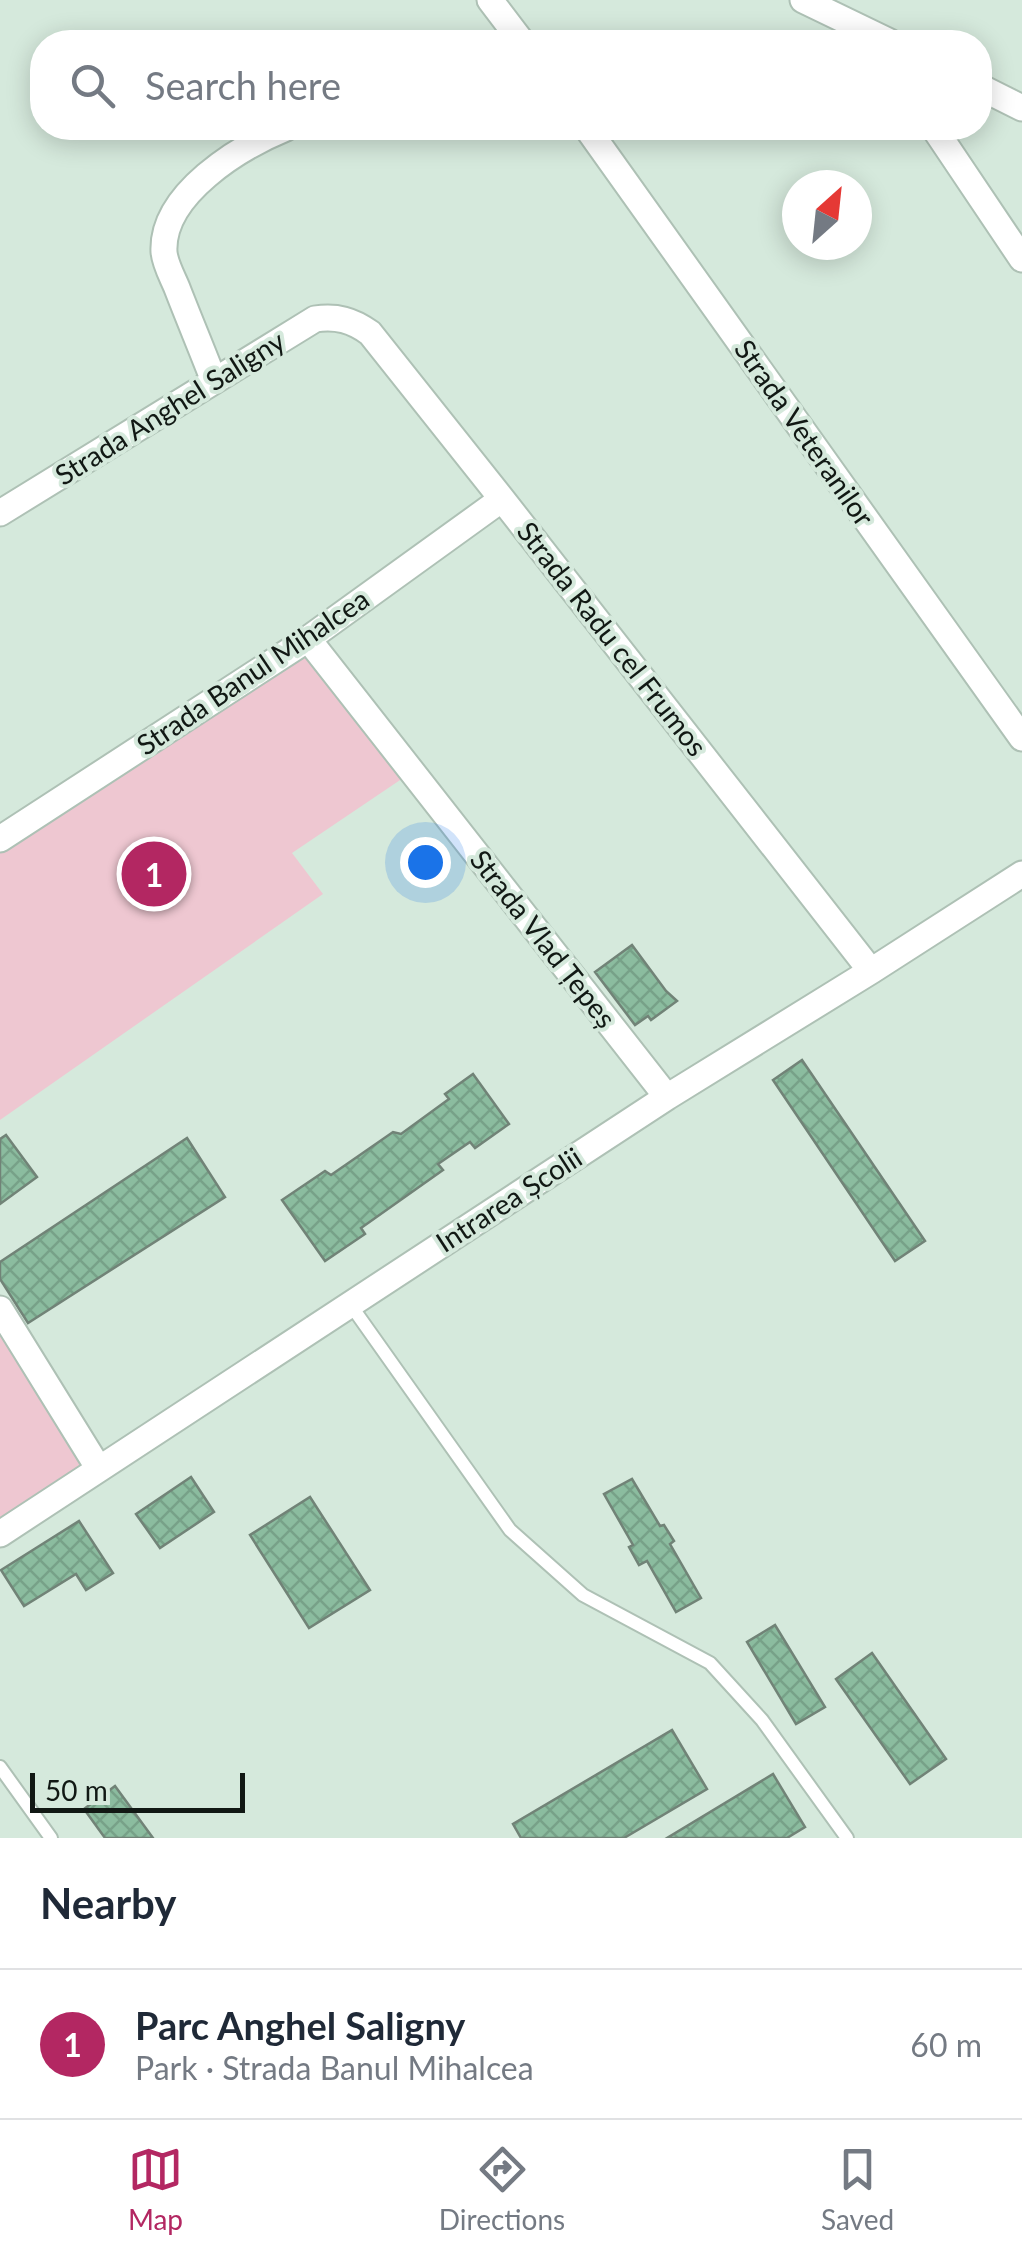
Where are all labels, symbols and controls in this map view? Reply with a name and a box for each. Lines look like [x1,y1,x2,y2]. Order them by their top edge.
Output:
search box [30,30,992,140]
icon: search [65,58,120,113]
text: Search here [145,62,341,108]
north arrow [782,170,872,260]
street label: Strada Anghel Saligny [48,322,291,492]
street label: Strada Veteranilor [728,333,882,532]
street label: Strada Radu cel Frumos [511,514,715,762]
street label: Strada Banul Mihalcea [130,581,375,761]
pin: 1 [122,836,186,912]
your location [400,837,451,888]
street label: Strada Vlad Țepeș [464,843,624,1034]
street label: Intrarea Școlii [429,1140,588,1259]
scale bar [30,1768,245,1812]
text: 50 m [45,1773,108,1807]
text: Nearby [40,1878,177,1928]
text: Parc Anghel Saligny [135,2002,465,2048]
text: 1 [63,2025,82,2064]
text: 60 m [910,2025,982,2064]
text: Park · Strada Banul Mihalcea [135,2048,534,2087]
tab: Map [128,2142,183,2236]
tab: Directions [439,2142,565,2236]
tab: Saved [821,2142,894,2236]

